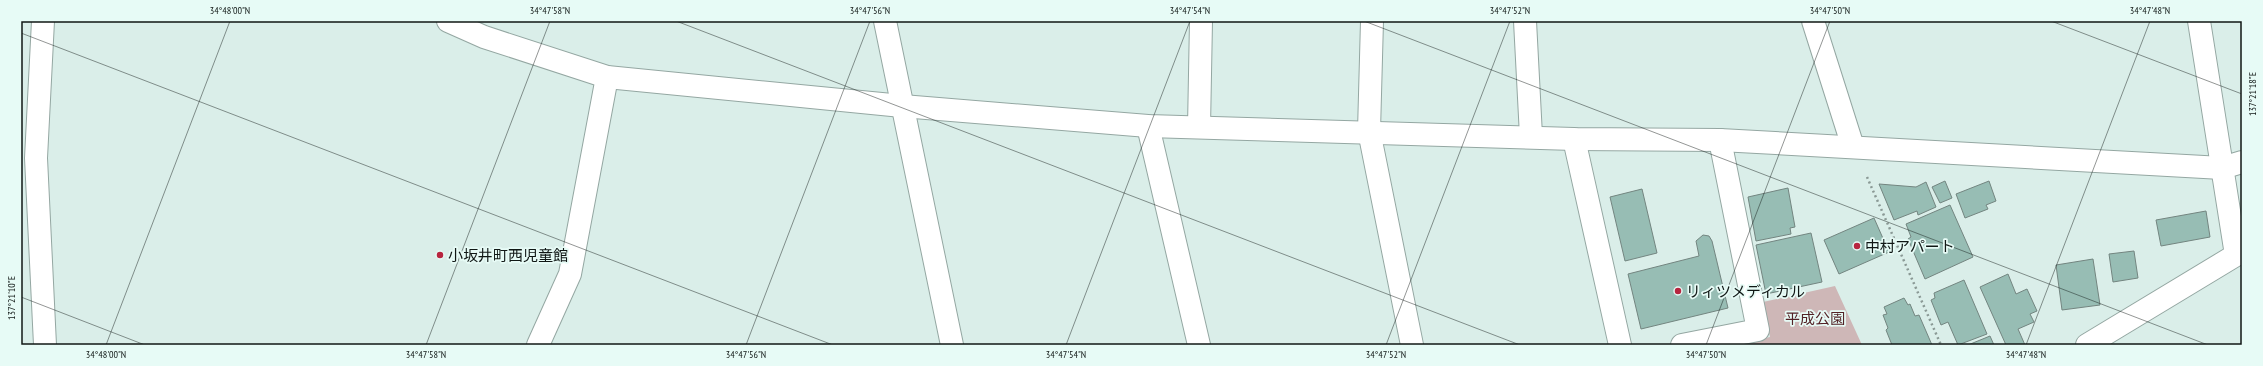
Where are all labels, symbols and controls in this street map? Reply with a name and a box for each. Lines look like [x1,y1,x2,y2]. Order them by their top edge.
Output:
text: 34°48'00"N [210,4,250,17]
text: 34°47'58"N [530,4,570,17]
text: 34°47'56"N [850,4,890,17]
text: 34°47'54"N [1170,4,1210,17]
text: 34°47'52"N [1490,4,1530,17]
text: 34°47'50"N [1810,4,1850,17]
text: 34°47'48"N [2130,4,2170,17]
text: 137°21'18"E [2246,72,2259,116]
place label: 中村アパート [1865,237,1955,256]
marker: 中村アパート [1852,241,1862,251]
place label: 小坂井町西児童館 [448,246,568,265]
marker: 小坂井町西児童館 [435,250,445,260]
text: 137°21'10"E [5,276,18,320]
place label: リィツメディカル [1686,282,1805,301]
marker: リィツメディカル [1673,286,1683,296]
park label: 平成公園 [1785,309,1845,328]
text: 34°48'00"N [86,348,126,361]
text: 34°47'58"N [406,348,446,361]
text: 34°47'56"N [726,348,766,361]
text: 34°47'54"N [1046,348,1086,361]
text: 34°47'52"N [1366,348,1406,361]
text: 34°47'50"N [1686,348,1726,361]
text: 34°47'48"N [2006,348,2046,361]

